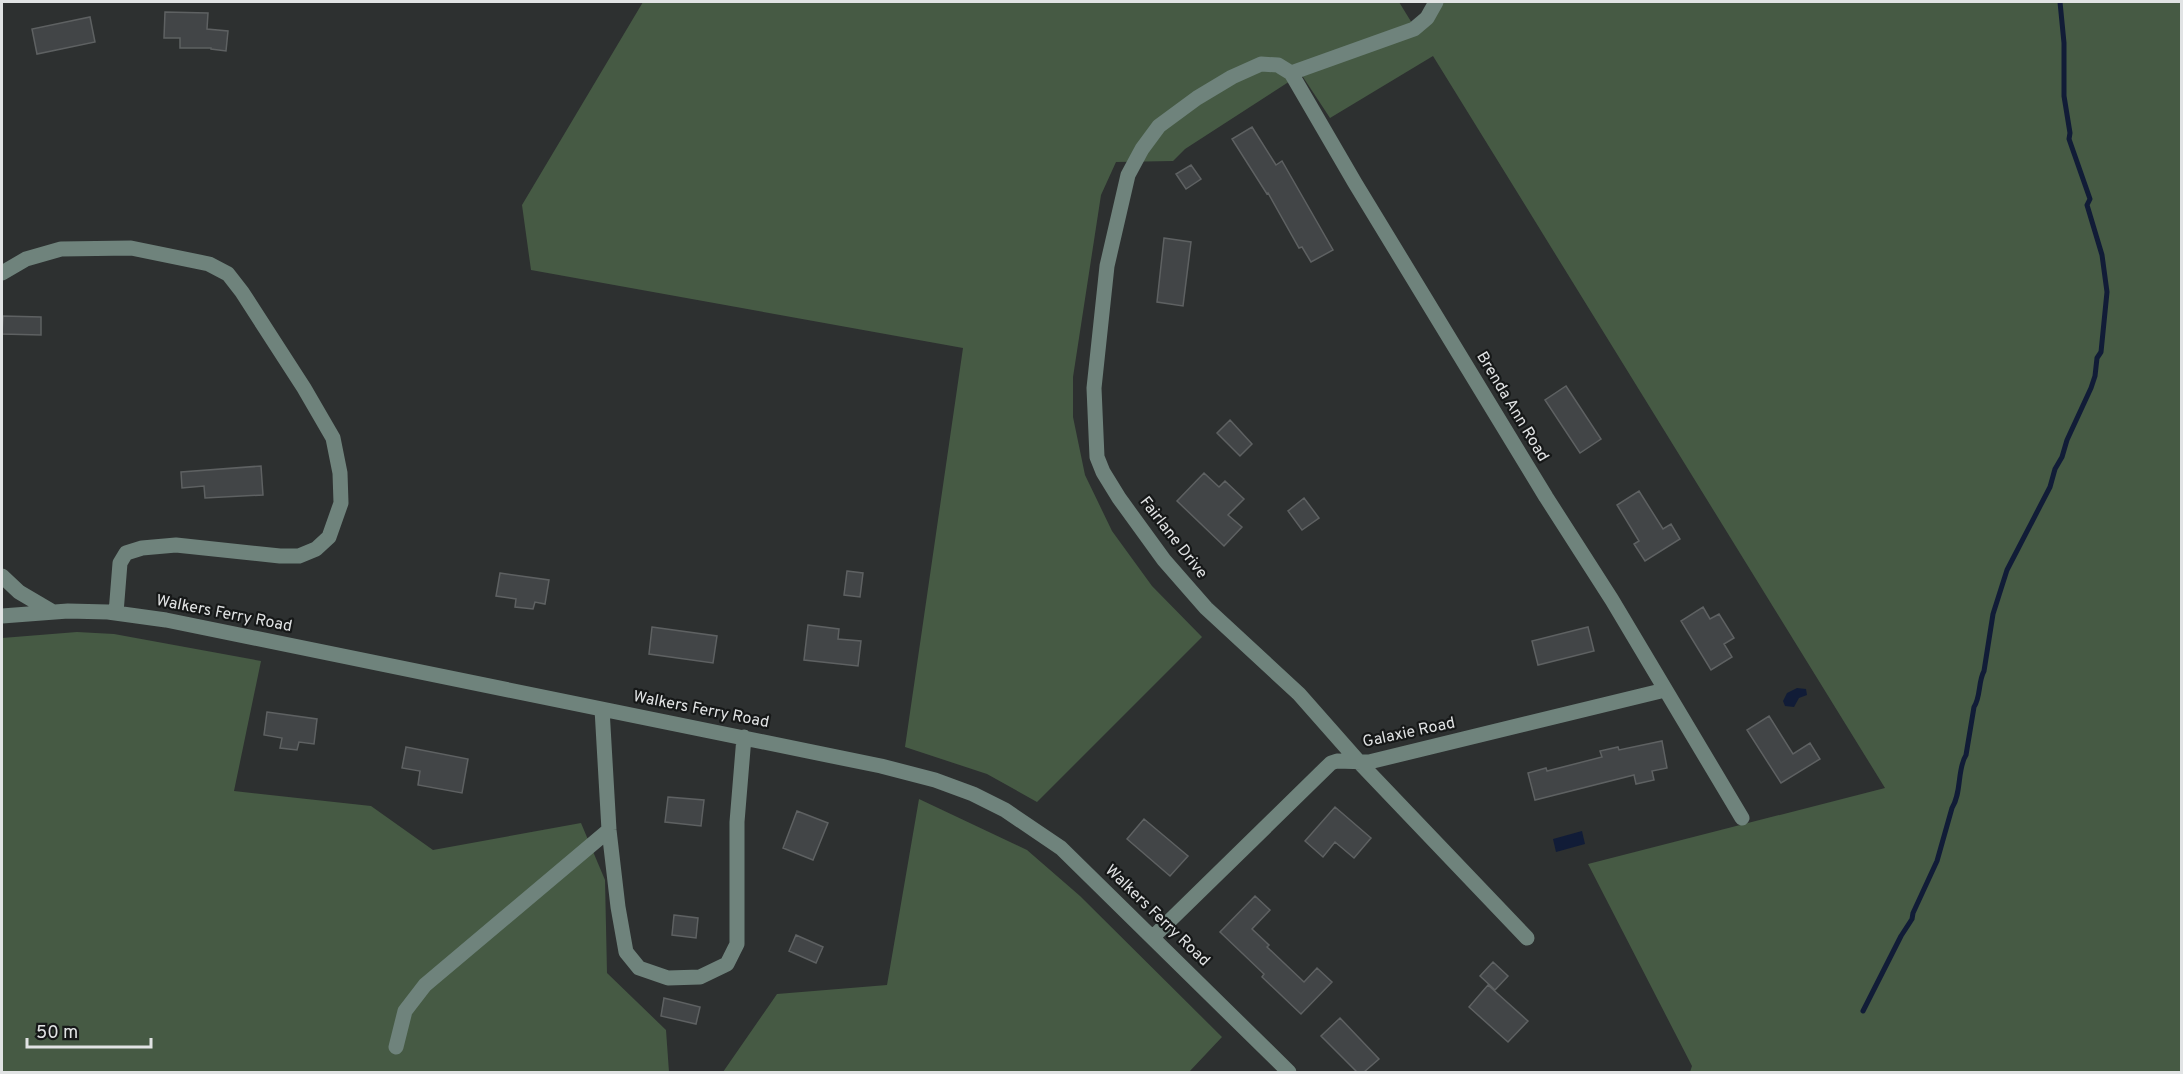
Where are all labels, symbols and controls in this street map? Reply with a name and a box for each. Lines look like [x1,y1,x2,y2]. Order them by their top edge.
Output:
street label: Brenda Ann Road [1471,348,1553,466]
street label: Fairlane Drive [1135,493,1211,583]
street label: Walkers Ferry Road [154,591,294,637]
street label: Walkers Ferry Road [631,687,771,733]
street label: Galaxie Road [1361,713,1457,753]
street label: Walkers Ferry Road [1100,861,1214,971]
scale bar [27,1011,152,1049]
text: 50 m [36,1022,78,1045]

